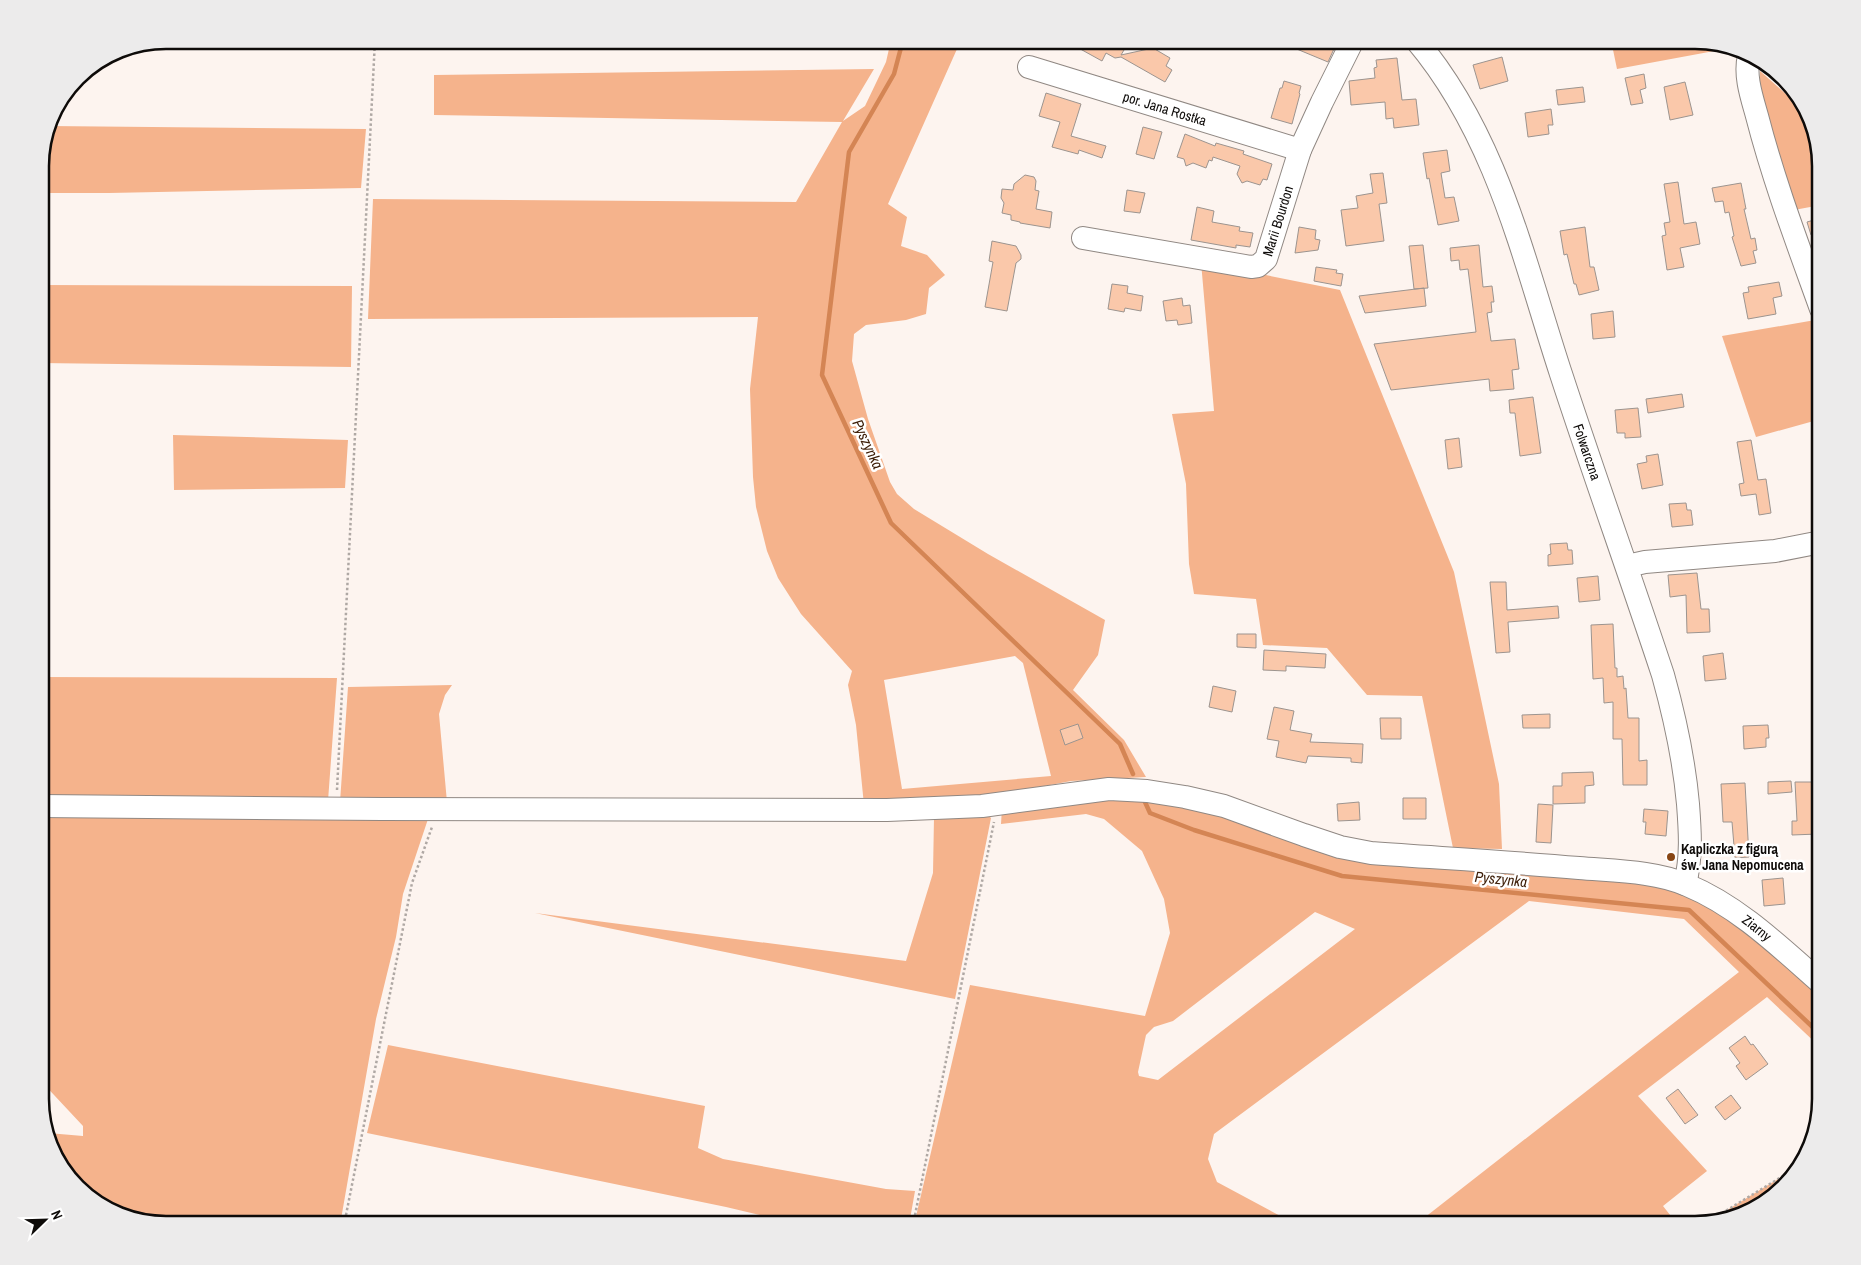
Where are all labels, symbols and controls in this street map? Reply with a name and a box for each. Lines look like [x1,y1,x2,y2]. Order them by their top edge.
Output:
street label: por. Jana Rostka [1121,87,1209,130]
street label: Marii Bourdon [1258,184,1297,258]
water label: Pyszynka [847,416,889,472]
street label: Folwarczna [1569,422,1605,483]
place label: Kapliczka z figurą św. Jana Nepomucena [1681,840,1804,874]
marker: Kapliczka z figurą św. Jana Nepomucena [1665,851,1677,863]
water label: Pyszynka [1474,866,1528,892]
street label: Ziarny [1739,911,1776,945]
north arrow [20,1195,70,1245]
text: N [47,1208,67,1222]

